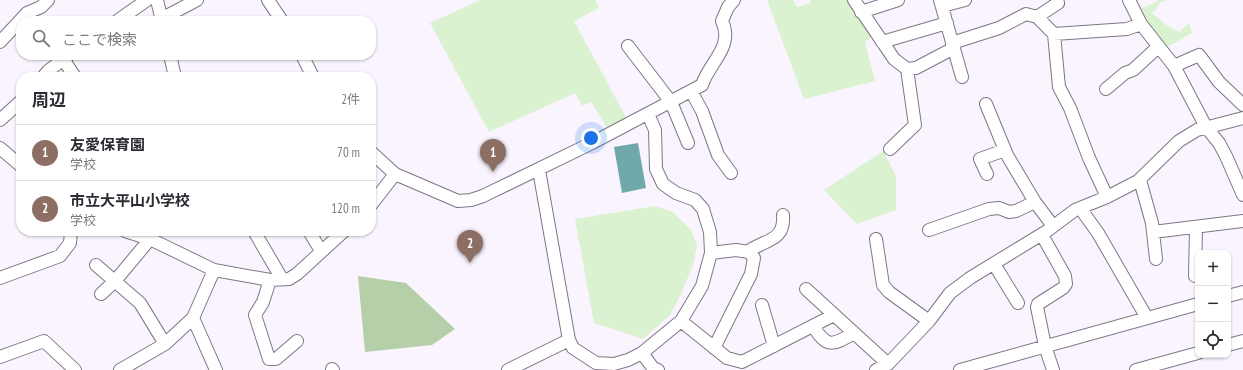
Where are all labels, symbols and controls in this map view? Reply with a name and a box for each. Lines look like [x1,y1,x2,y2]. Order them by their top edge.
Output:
search box [16,16,376,60]
icon: search [30,27,52,49]
text: ここで検索 [62,30,137,49]
text: 周辺 [32,89,66,111]
text: 2件 [341,91,360,108]
your location [581,128,601,148]
text: 友愛保育園 [70,135,145,154]
pin: 1 [480,139,506,172]
text: 1 [42,144,48,161]
text: 70 m [337,144,360,161]
text: 学校 [70,156,96,173]
text: 市立大平山小学校 [70,191,190,210]
text: 2 [42,200,48,217]
text: 120 m [331,200,360,217]
text: 学校 [70,212,96,229]
pin: 2 [457,230,483,263]
map controls [1195,250,1231,358]
button: + [1195,250,1231,286]
button: − [1195,286,1231,322]
button: locate [1195,322,1231,358]

